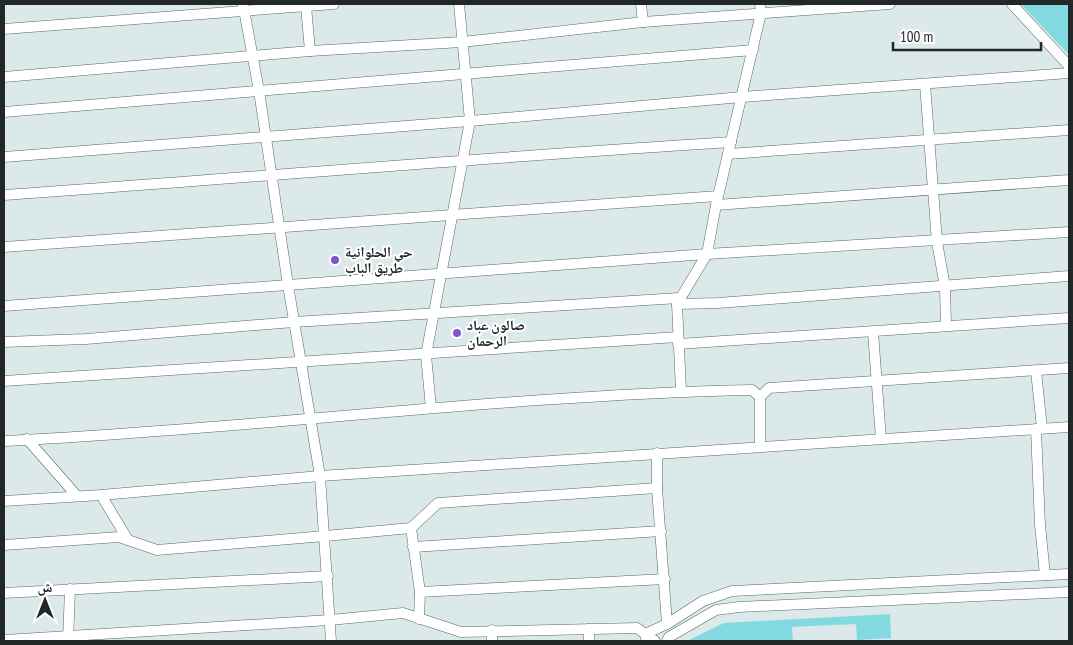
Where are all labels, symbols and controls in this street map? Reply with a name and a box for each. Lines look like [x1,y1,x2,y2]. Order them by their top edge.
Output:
scale bar [893,20,1040,52]
text: 100 m [900,27,933,46]
place label: حي الحلوانية طريق الباب [345,243,412,277]
marker: حي الحلوانية طريق الباب [329,254,341,266]
place label: صالون عباد الرحمان [467,316,525,350]
marker: صالون عباد الرحمان [451,327,463,339]
north arrow [20,575,70,625]
text: ش [38,578,53,596]

